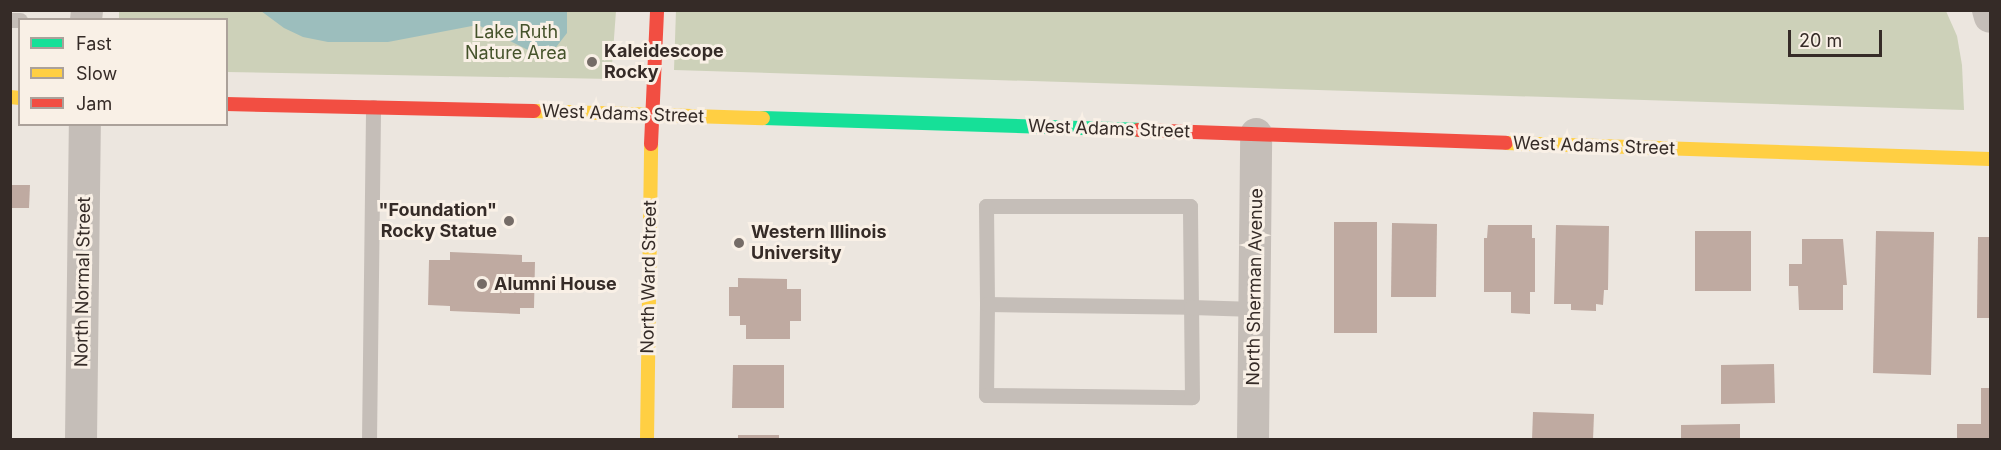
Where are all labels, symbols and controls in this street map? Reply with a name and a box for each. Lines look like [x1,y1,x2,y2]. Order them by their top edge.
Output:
legend [18,18,228,126]
scale bar [1791,18,1886,56]
park label: Lake Ruth Nature Area [465,22,567,64]
text: 20 m [1799,30,1842,51]
text: Fast [76,33,112,54]
place label: Kaleidescope Rocky [604,41,724,84]
marker: Kaleidescope Rocky [585,55,599,69]
text: Slow [76,63,117,84]
text: Jam [76,93,112,114]
street label: West Adams Street [541,100,705,128]
street label: West Adams Street [1027,115,1191,143]
street label: West Adams Street [1512,132,1676,160]
street label: North Sherman Avenue [1242,188,1268,386]
street label: North Normal Street [71,197,95,367]
place label: "Foundation" Rocky Statue [379,200,497,242]
street label: North Ward Street [637,200,661,354]
marker: "Foundation" Rocky Statue [502,214,516,228]
place label: Western Illinois University [751,222,887,264]
marker: Western Illinois University [732,236,746,250]
place label: Alumni House [494,273,617,295]
marker: Alumni House [475,277,489,291]

